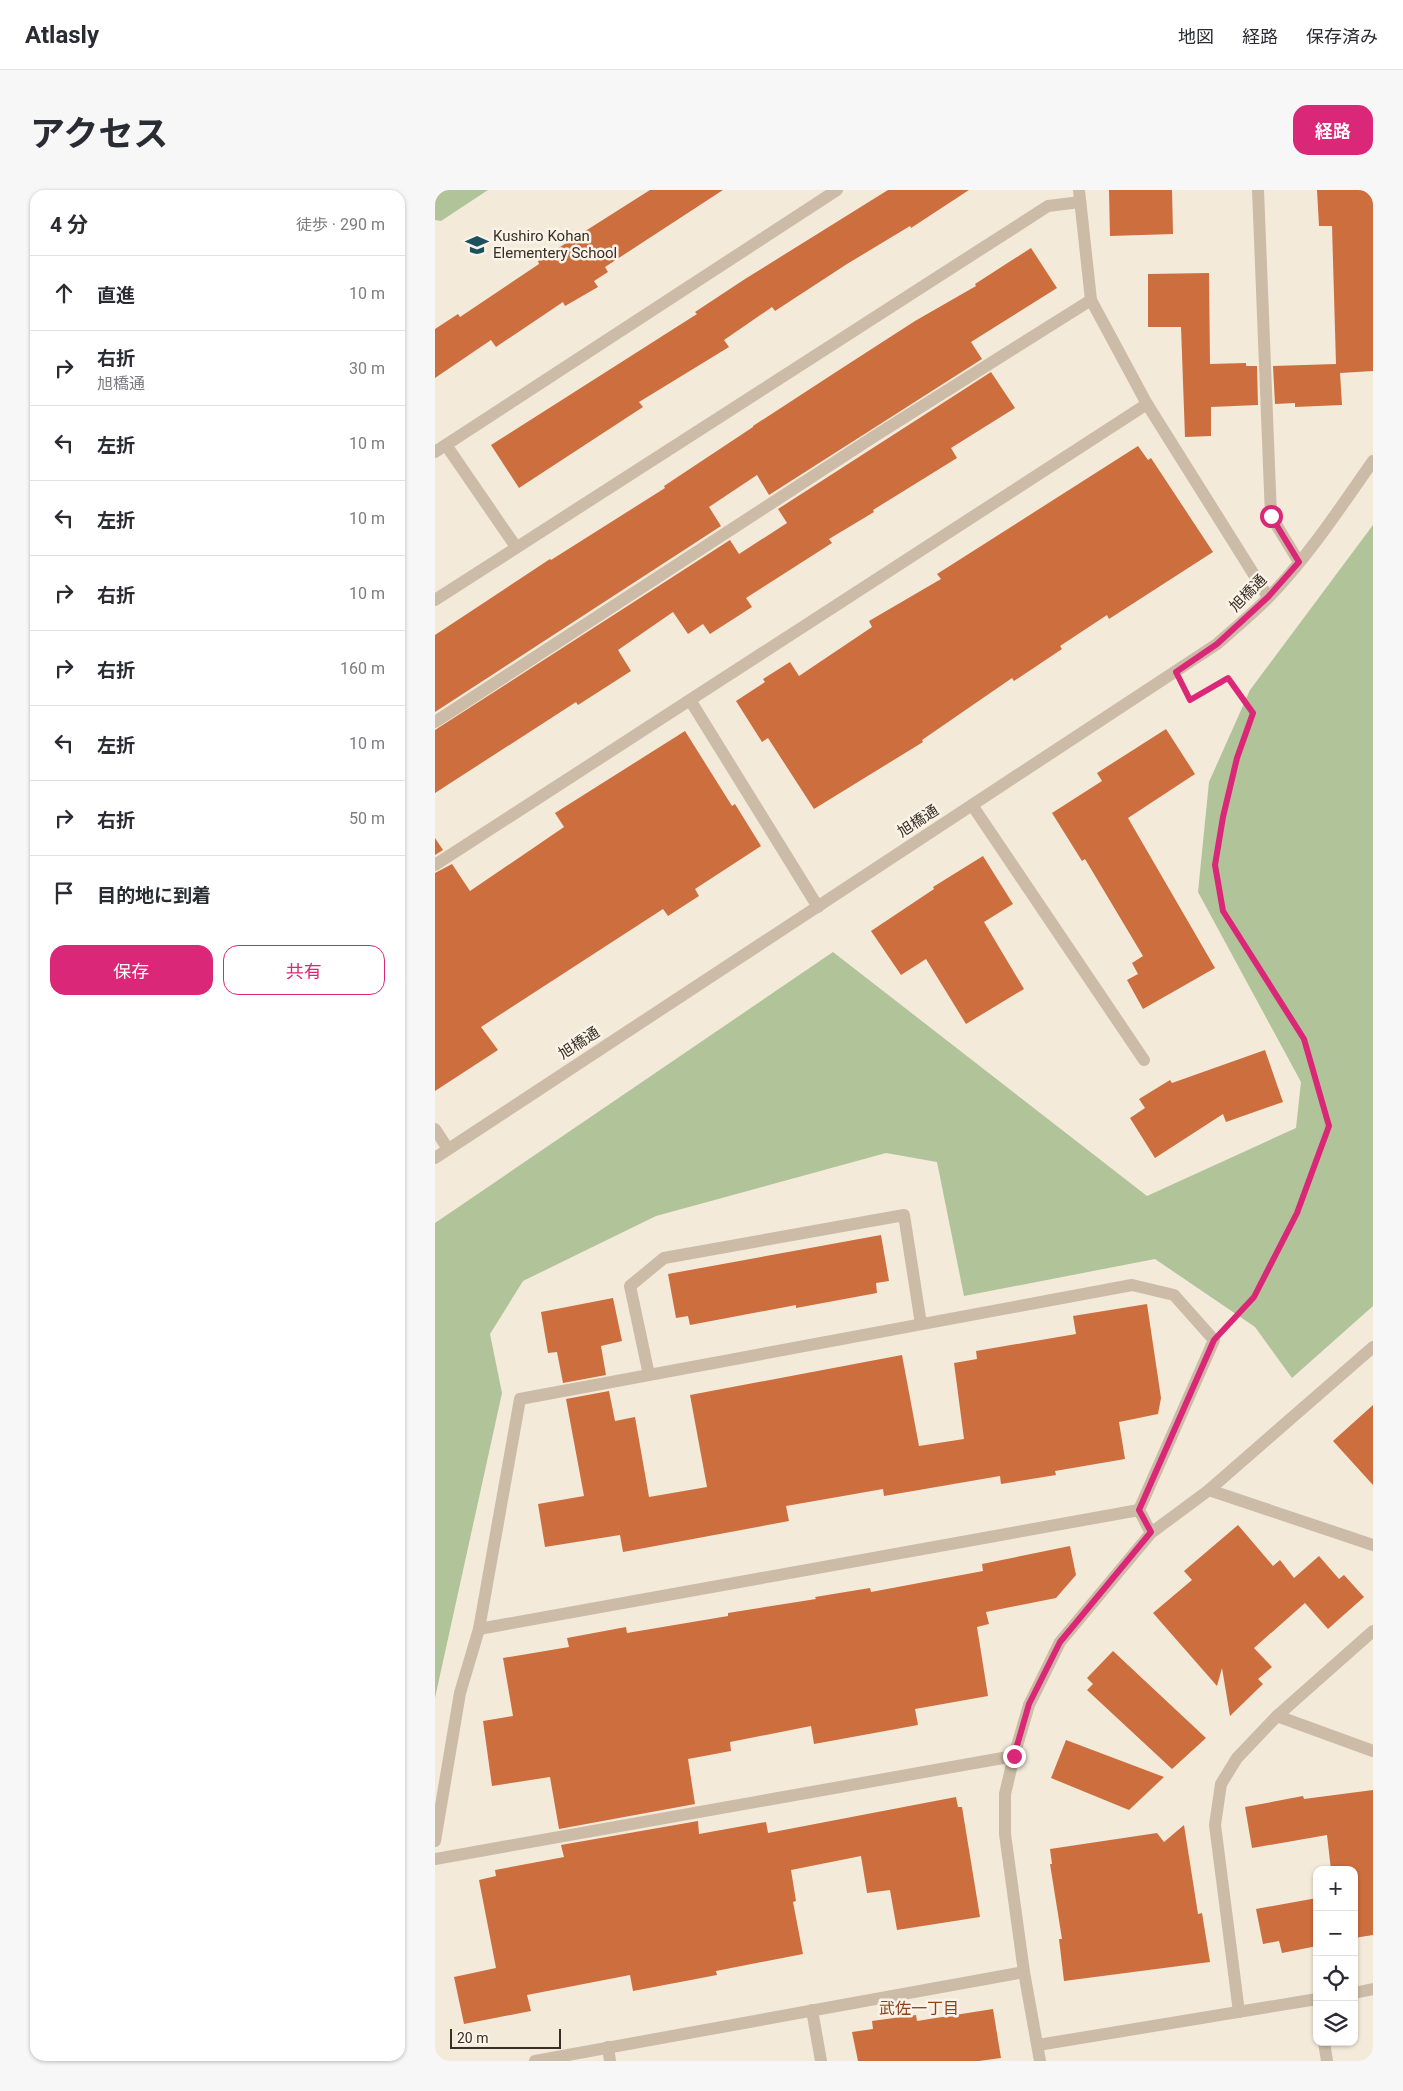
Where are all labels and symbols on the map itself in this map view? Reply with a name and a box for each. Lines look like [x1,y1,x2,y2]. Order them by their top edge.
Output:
place label: Kushiro Kohan Elementery School [493,227,617,262]
school or university icon: Kushiro Kohan Elementery School [464,232,490,258]
route start [1260,505,1283,528]
street label: 旭橋通 [1226,571,1270,615]
street label: 旭橋通 [894,801,942,841]
street label: 旭橋通 [555,1023,603,1063]
route end [1003,1745,1026,1768]
district label: 武佐一丁目 [879,1999,959,2018]
scale bar [450,2026,561,2049]

